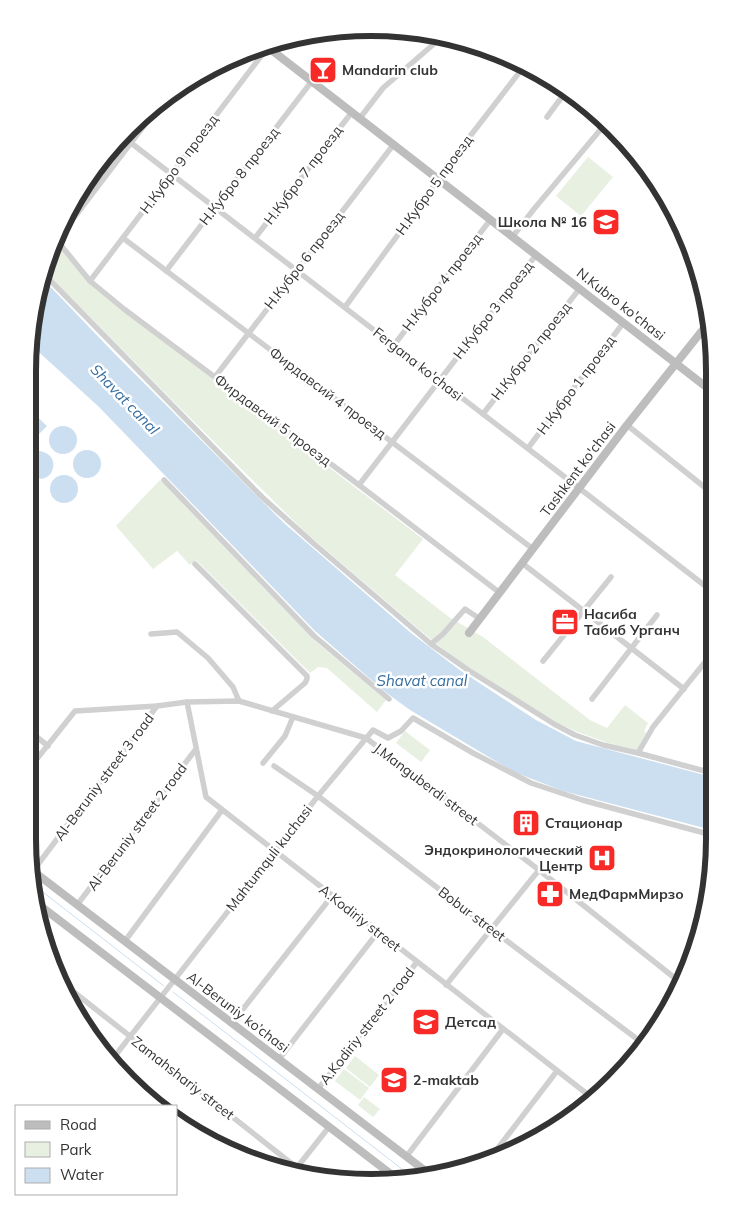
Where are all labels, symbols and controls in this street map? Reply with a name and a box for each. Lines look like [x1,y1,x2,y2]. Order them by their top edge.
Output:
bar icon: Mandarin club [308,55,338,85]
place label: Mandarin club [342,61,438,79]
street label: Н.Кубро 9 проезд [136,111,222,217]
street label: Н.Кубро 7 проезд [260,122,346,228]
street label: Н.Кубро 8 проезд [195,123,283,229]
street label: Н.Кубро 5 проезд [392,131,477,239]
street label: Н.Кубро 6 проезд [260,207,348,313]
school or university icon: Школа № 16 [591,207,621,237]
place label: Школа № 16 [498,213,587,231]
street label: Н.Кубро 4 проезд [398,229,486,335]
street label: Н.Кубро 3 проезд [449,257,537,363]
street label: N.Kubro ko'chasi [573,264,669,344]
street label: Н.Кубро 2 проезд [487,298,575,404]
street label: Fergana ko'chasi [369,323,467,405]
street label: Н.Кубро 1 проезд [533,332,619,438]
street label: Фирдавсий 4 проезд [266,343,390,443]
water label: Shavat canal [87,360,164,439]
street label: Фирдавсий 5 проезд [211,370,335,470]
street label: Tashkent ko'chasi [536,418,620,520]
place label: Насиба Табиб Урганч [584,605,680,639]
office icon: Насиба Табиб Урганч [550,607,580,637]
water label: Shavat canal [377,671,468,690]
street label: Al-Beruniy street 3 road [50,710,158,844]
street label: J.Manguberdi street [370,739,482,829]
street label: Al-Beruniy street 2 road [83,760,191,894]
street label: Mahtumquli kuchasi [222,801,316,915]
building icon: Стационар [511,808,541,838]
place label: Стационар [545,814,623,832]
place label: Эндокринологический Центр [424,841,583,875]
hospital icon: Эндокринологический Центр [587,843,617,873]
pharmacy icon: МедФармМирзо [535,879,565,909]
street label: A.Kodiriy street [316,881,404,956]
street label: Bobur street [435,883,509,945]
place label: МедФармМирзо [569,885,684,903]
street label: A.Kodiriy street 2 road [316,964,418,1088]
street label: Al-Beruniy ko’chasi [183,968,293,1056]
school or university icon: Детсад [411,1007,441,1037]
place label: Детсад [445,1013,496,1031]
street label: Zamahshariy street [128,1032,238,1124]
school or university icon: 2-maktab [379,1065,409,1095]
place label: 2-maktab [413,1071,479,1089]
legend [15,1105,178,1195]
text: Road [60,1115,97,1134]
text: Park [60,1140,92,1159]
text: Water [60,1165,104,1184]

